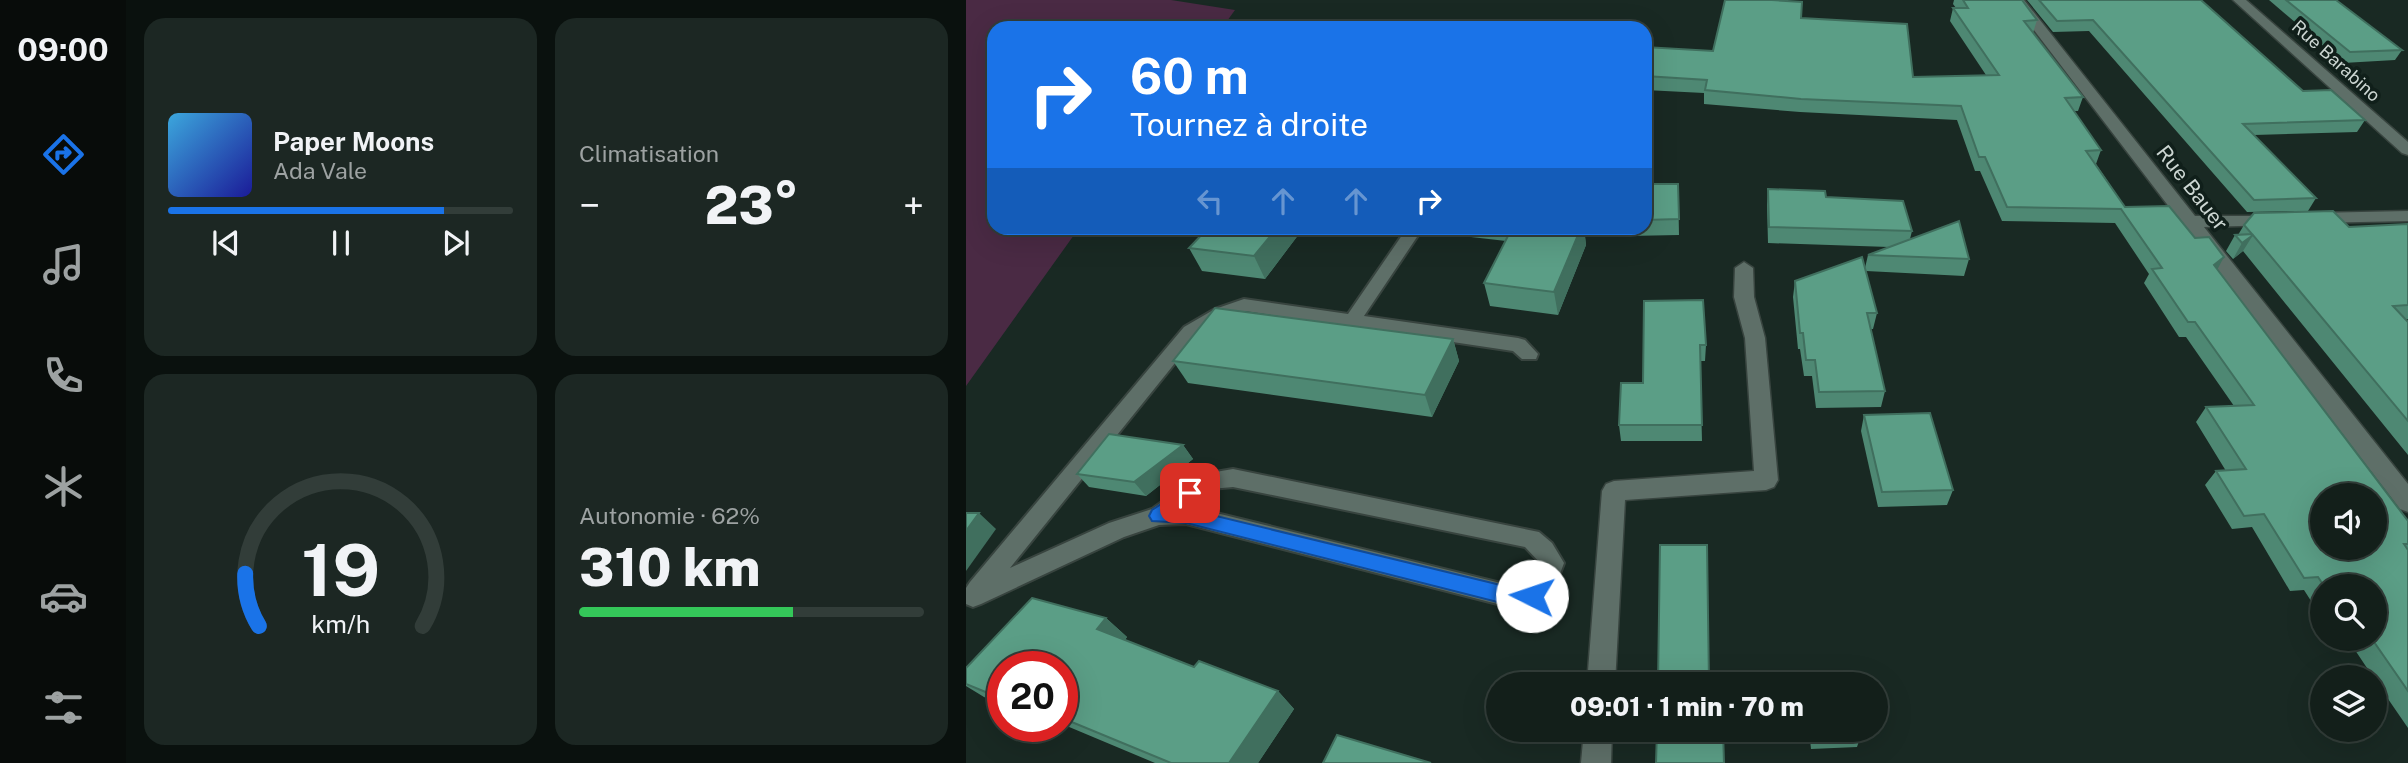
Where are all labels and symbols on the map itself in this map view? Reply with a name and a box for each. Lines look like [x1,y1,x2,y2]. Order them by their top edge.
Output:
street label: Rue Barabino [2288,16,2385,106]
street label: Rue Bauer [2151,140,2233,235]
pin [1160,463,1220,523]
position arrow [1495,559,1569,633]
speed limit sign: 20 [987,651,1078,742]

